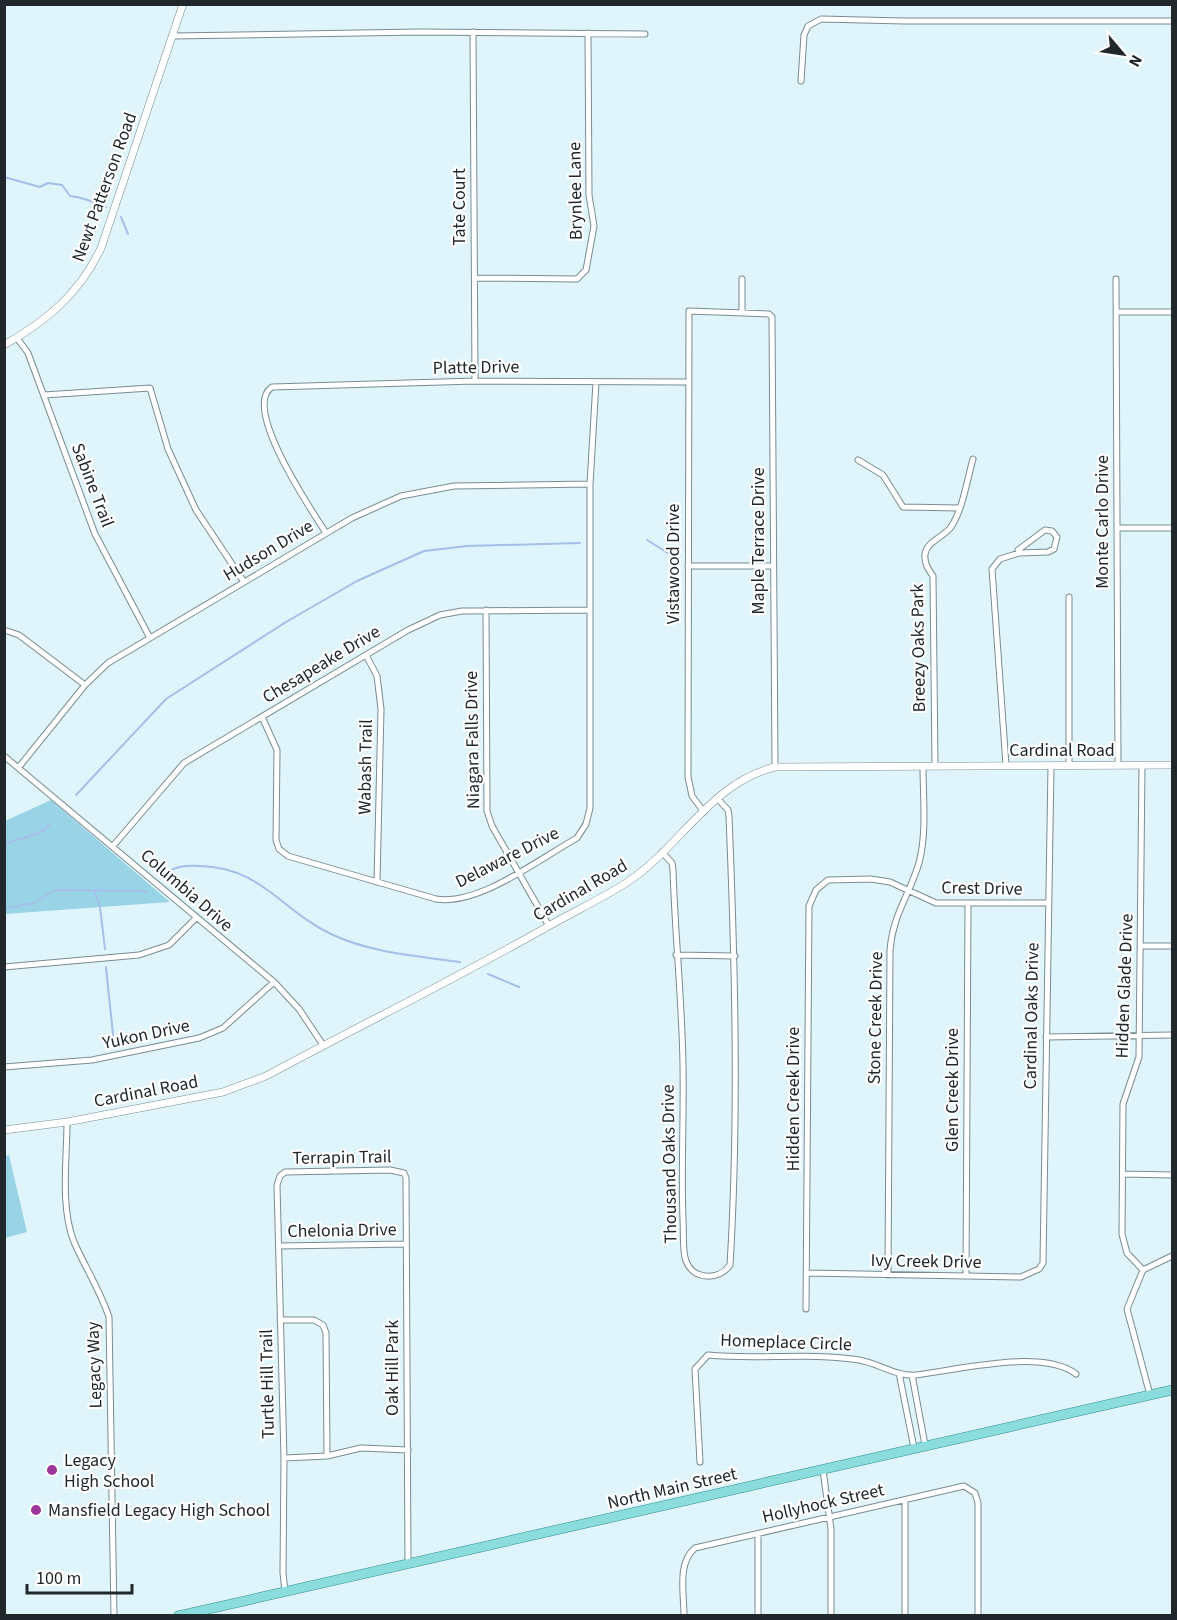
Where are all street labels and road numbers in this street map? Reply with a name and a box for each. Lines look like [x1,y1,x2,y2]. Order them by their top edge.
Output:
street label: Newt Patterson Road [66,109,143,265]
street label: Brynlee Lane [562,142,589,240]
street label: Tate Court [447,168,472,246]
street label: Platte Drive [432,354,520,381]
street label: Sabine Trail [65,440,120,531]
street label: Monte Carlo Drive [1090,455,1115,589]
street label: Maple Terrace Drive [746,467,771,615]
street label: Vistawood Drive [661,504,686,624]
street label: Hudson Drive [218,514,318,587]
street label: Breezy Oaks Park [905,583,932,713]
street label: Chesapeake Drive [258,619,385,710]
street label: Niagara Falls Drive [459,671,486,809]
street label: Wabash Trail [352,719,379,815]
street label: Cardinal Road [1009,738,1115,763]
street label: Delaware Drive [451,821,563,894]
street label: Columbia Drive [135,843,238,938]
street label: Cardinal Road [528,853,632,928]
street label: Crest Drive [941,875,1023,902]
street label: Hidden Glade Drive [1109,913,1140,1059]
street label: Cardinal Oaks Drive [1018,942,1045,1090]
street label: Stone Creek Drive [862,951,889,1085]
street label: Yukon Drive [99,1013,192,1056]
street label: Hidden Creek Drive [781,1027,806,1171]
street label: Glen Creek Drive [940,1028,965,1152]
street label: Cardinal Road [92,1069,200,1114]
street label: Thousand Oaks Drive [656,1084,683,1244]
street label: Terrapin Trail [292,1144,392,1171]
street label: Chelonia Drive [287,1217,397,1244]
street label: Ivy Creek Drive [870,1248,982,1275]
street label: Oak Hill Park [380,1320,405,1416]
street label: Legacy Way [80,1321,109,1409]
street label: Homeplace Circle [720,1328,852,1357]
street label: Turtle Hill Trail [254,1329,281,1439]
street label: North Main Street [605,1461,739,1516]
street label: Hollyhock Street [760,1477,887,1530]

